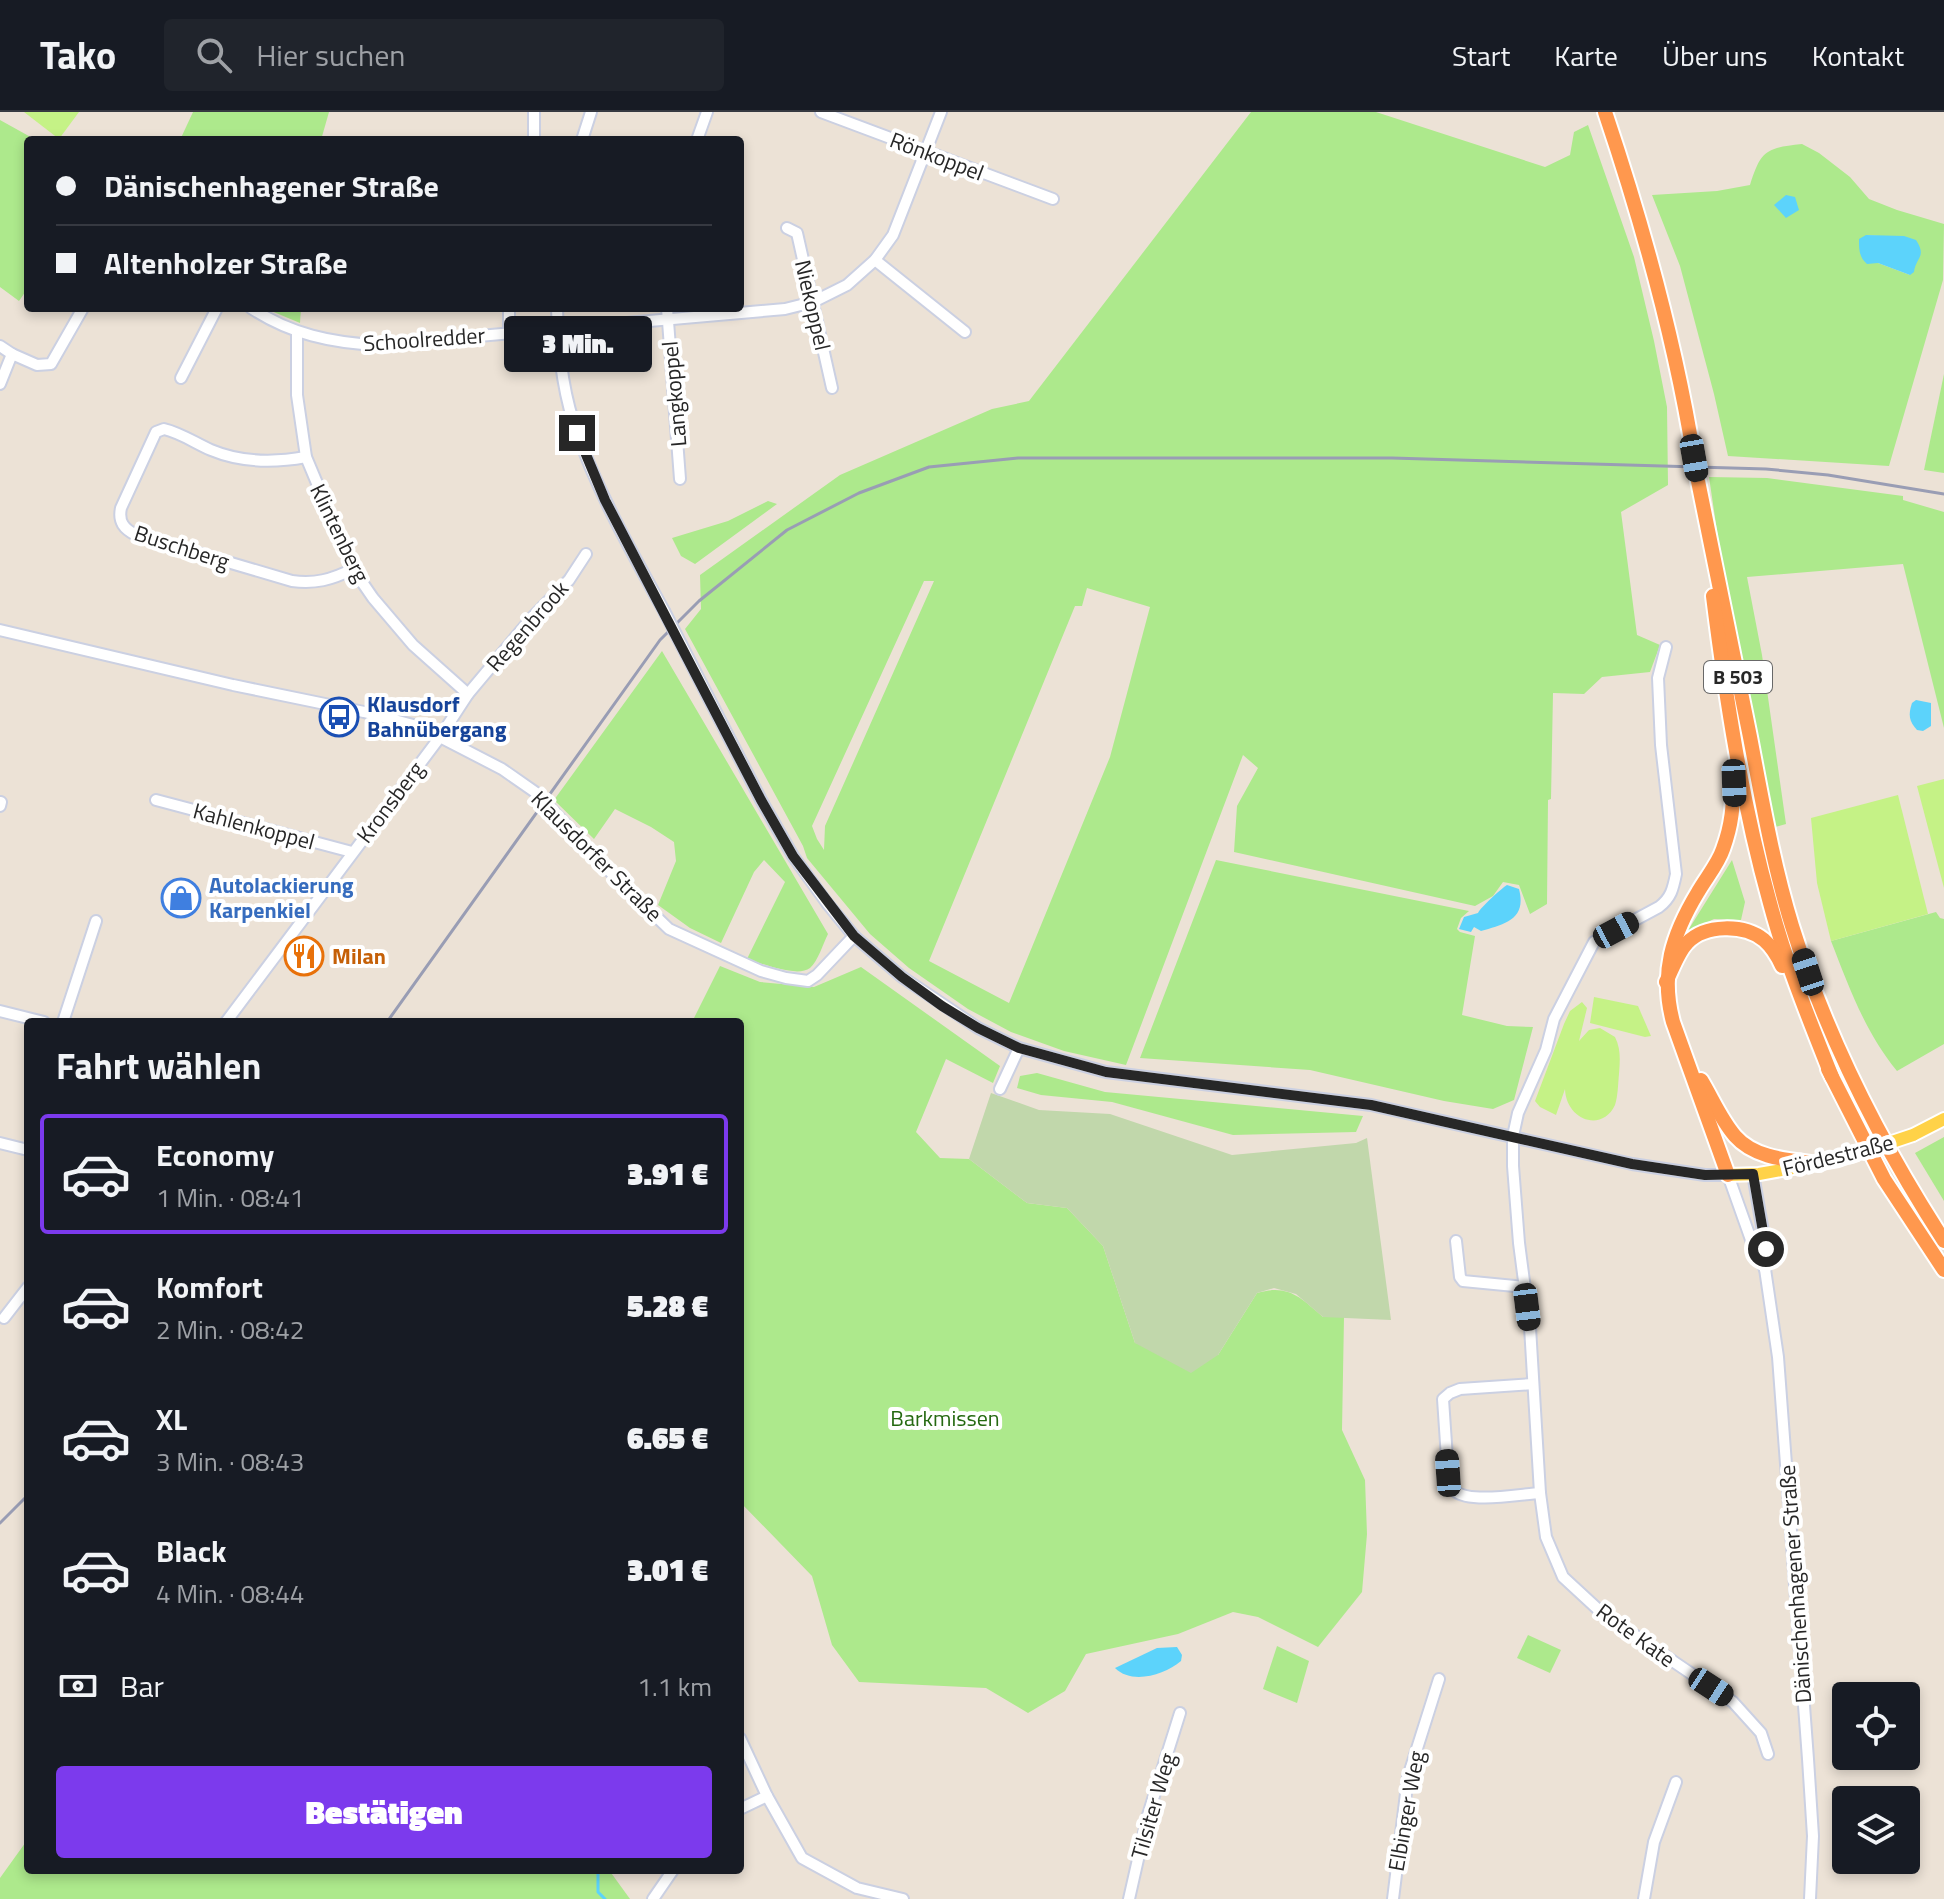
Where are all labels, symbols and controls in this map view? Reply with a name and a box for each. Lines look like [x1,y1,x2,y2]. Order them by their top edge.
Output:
search box [164,19,724,91]
text: Tako [40,26,116,84]
text: Hier suchen [256,32,405,78]
icon: search [192,33,236,77]
text: Start [1452,34,1510,77]
text: Karte [1554,34,1618,77]
text: Über uns [1662,34,1768,77]
text: Kontakt [1812,34,1904,77]
street label: Rönkoppel [885,123,989,189]
text: Dänischenhagener Straße [104,163,439,209]
text: Altenholzer Straße [104,240,348,286]
street label: Niekoppel [786,256,840,354]
callout: 3 Min. [503,317,651,373]
street label: Schoolredder [362,318,486,360]
text: 3 Min. [542,324,614,363]
street label: Langkoppel [652,340,696,448]
route end [559,415,595,451]
car [1678,432,1710,484]
street label: Klintenberg [301,478,379,588]
street label: Buschberg [130,516,234,578]
street label: Regenbrook [478,572,577,679]
road number: B 503 [1704,661,1772,693]
place label: Klausdorf Bahnübergang [367,687,507,746]
bus stop icon: Klausdorf Bahnübergang [318,696,360,738]
street label: Kronsberg [348,754,432,850]
car [1721,759,1747,807]
street label: Klausdorfer Straße [524,783,670,929]
street label: Kahlenkoppel [189,793,319,859]
place label: Autolackierung Karpenkiel [209,868,354,927]
shop icon: Autolackierung Karpenkiel [160,877,202,919]
car [1589,908,1643,952]
restaurant icon: Milan [283,935,325,977]
place label: Milan [332,939,386,973]
car [1789,945,1827,999]
text: Fahrt wählen [56,1038,261,1093]
street label: Fördestraße [1779,1125,1897,1185]
text: Economy [156,1132,274,1178]
icon: car [60,1138,132,1210]
text: 3.91 € [627,1151,708,1197]
text: 1 Min. · 08:41 [156,1178,304,1217]
route start [1748,1231,1784,1267]
text: Komfort [156,1264,263,1310]
icon: car [60,1270,132,1342]
car [1512,1282,1542,1332]
text: 5.28 € [627,1283,708,1329]
text: 2 Min. · 08:42 [156,1310,304,1349]
text: XL [156,1396,187,1442]
park label: Barkmissen [890,1401,1000,1435]
icon: car [60,1402,132,1474]
text: 6.65 € [627,1415,708,1461]
text: 3 Min. · 08:43 [156,1442,304,1481]
car [1434,1448,1462,1498]
street label: Dänischenhagener Straße [1770,1464,1820,1704]
text: Black [156,1528,227,1574]
icon: car [60,1534,132,1606]
text: 3.01 € [627,1547,708,1593]
text: 4 Min. · 08:44 [156,1574,304,1613]
street label: Rote Kate [1589,1595,1683,1675]
text: Bar [120,1663,164,1709]
icon: cash [56,1664,100,1708]
car [1684,1664,1738,1710]
text: 1.1 km [637,1667,712,1706]
map controls [1832,1682,1920,1874]
button: locate [1832,1682,1920,1770]
street label: Elbinger Weg [1379,1748,1433,1874]
street label: Tilsiter Weg [1122,1749,1184,1863]
button: Bestätigen [56,1766,712,1858]
button: layers [1832,1786,1920,1874]

